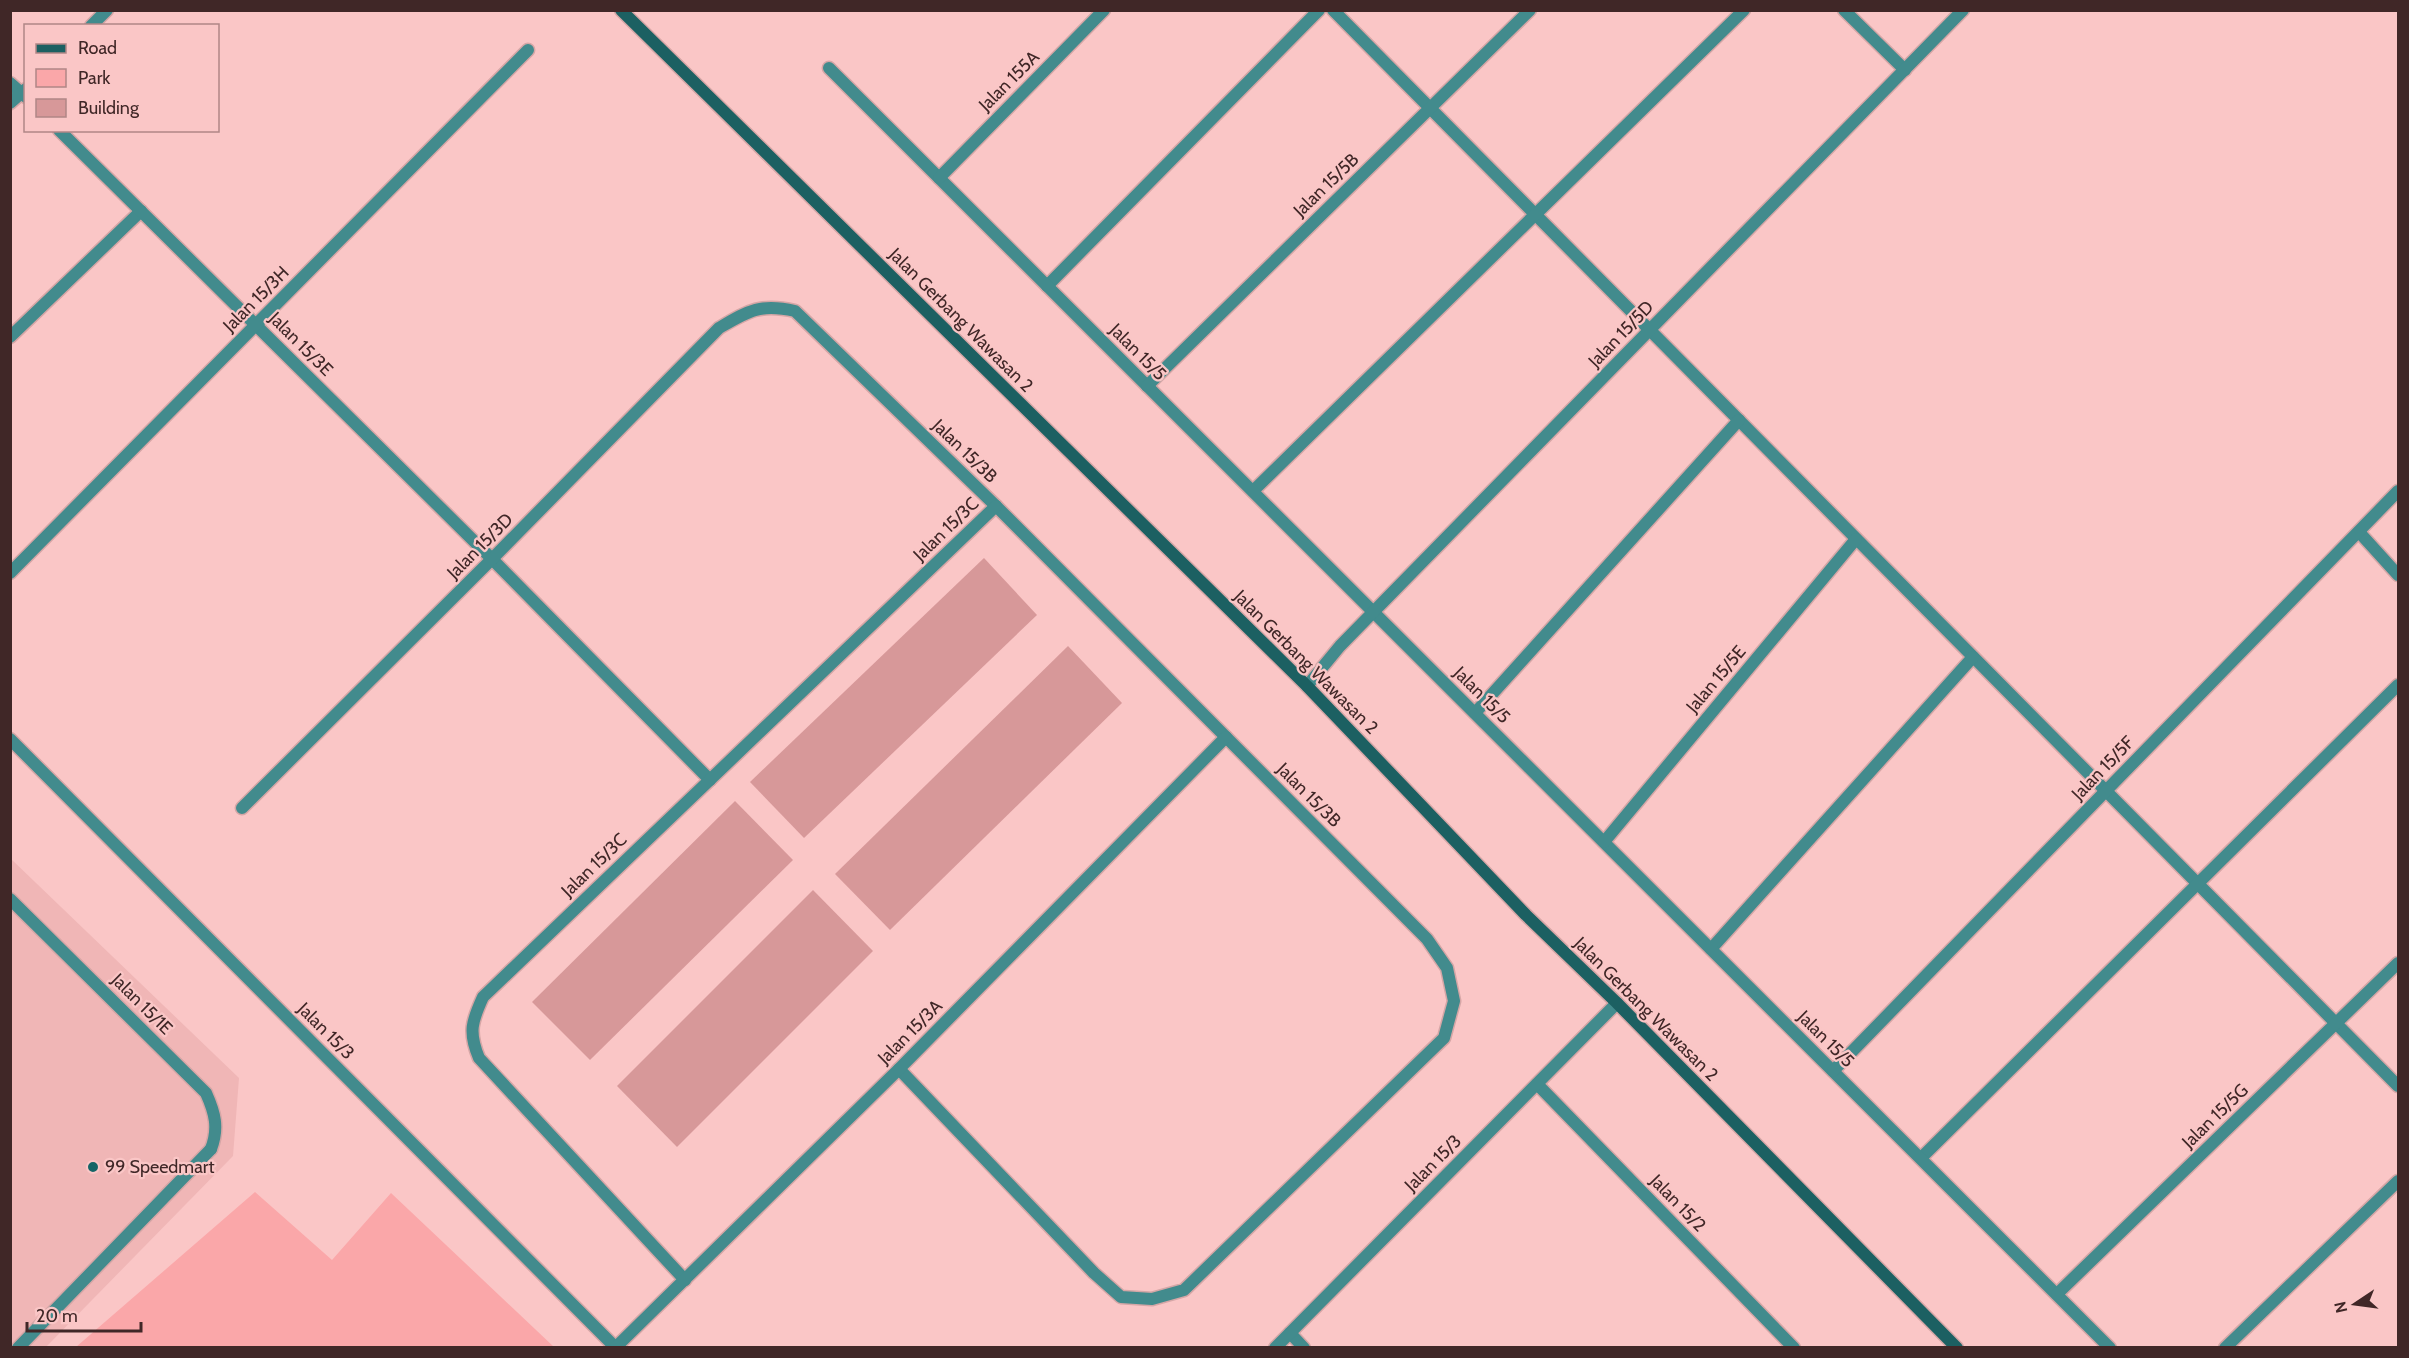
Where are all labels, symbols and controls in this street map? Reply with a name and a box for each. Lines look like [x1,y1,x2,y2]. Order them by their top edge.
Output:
legend [24,24,219,132]
text: Road [78,37,117,59]
street label: Jalan 155A [973,46,1044,117]
text: Park [78,67,111,89]
text: Building [78,97,140,119]
street label: Jalan 15/5B [1288,148,1363,222]
street label: Jalan Gerbang Wawasan 2 [884,243,1038,397]
street label: Jalan 15/3H [218,262,293,337]
street label: Jalan 15/5D [1583,296,1658,373]
street label: Jalan 15/3E [264,307,337,380]
street label: Jalan 15/5 [1104,318,1171,385]
street label: Jalan 15/3B [927,414,1002,488]
street label: Jalan 15/3C [908,493,983,566]
street label: Jalan 15/3D [442,508,518,584]
street label: Jalan Gerbang Wawasan 2 [1229,585,1383,739]
street label: Jalan 15/5E [1681,641,1751,718]
street label: Jalan 15/5 [1448,661,1515,728]
street label: Jalan 15/5F [2066,731,2139,805]
street label: Jalan 15/3B [1272,758,1346,832]
street label: Jalan 15/3C [556,829,631,902]
street label: Jalan Gerbang Wawasan 2 [1569,932,1723,1086]
street label: Jalan 15/1E [106,968,177,1039]
street label: Jalan 15/3A [872,995,947,1070]
street label: Jalan 15/3 [292,997,359,1064]
street label: Jalan 15/5 [1792,1005,1859,1072]
street label: Jalan 15/5G [2177,1079,2253,1154]
street label: Jalan 15/3 [1399,1130,1466,1197]
place label: 99 Speedmart [105,1156,215,1178]
marker: 99 Speedmart [86,1160,100,1174]
street label: Jalan 15/2 [1645,1169,1711,1236]
north arrow [2325,1274,2385,1334]
scale bar [27,1295,141,1333]
text: N [2330,1300,2351,1315]
text: 20 m [36,1305,78,1327]

